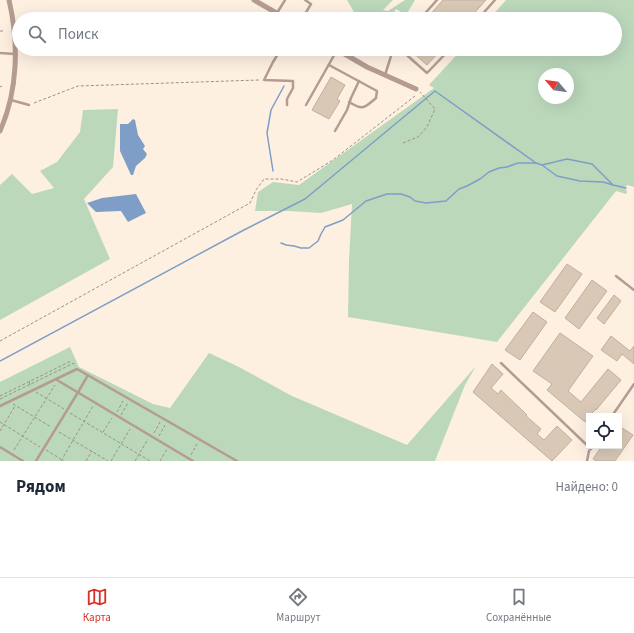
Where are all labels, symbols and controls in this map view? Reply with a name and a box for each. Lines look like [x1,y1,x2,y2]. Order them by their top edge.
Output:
search box [12,12,622,56]
icon: search [26,23,48,45]
text: Поиск [58,24,99,45]
north arrow [538,68,574,104]
map controls [586,413,622,449]
button: locate [586,413,622,449]
text: Рядом [16,475,66,499]
text: Найдено: 0 [556,478,618,496]
tab: Карта [83,586,111,625]
tab: Маршрут [276,586,321,625]
tab: Сохранённые [486,586,551,625]

